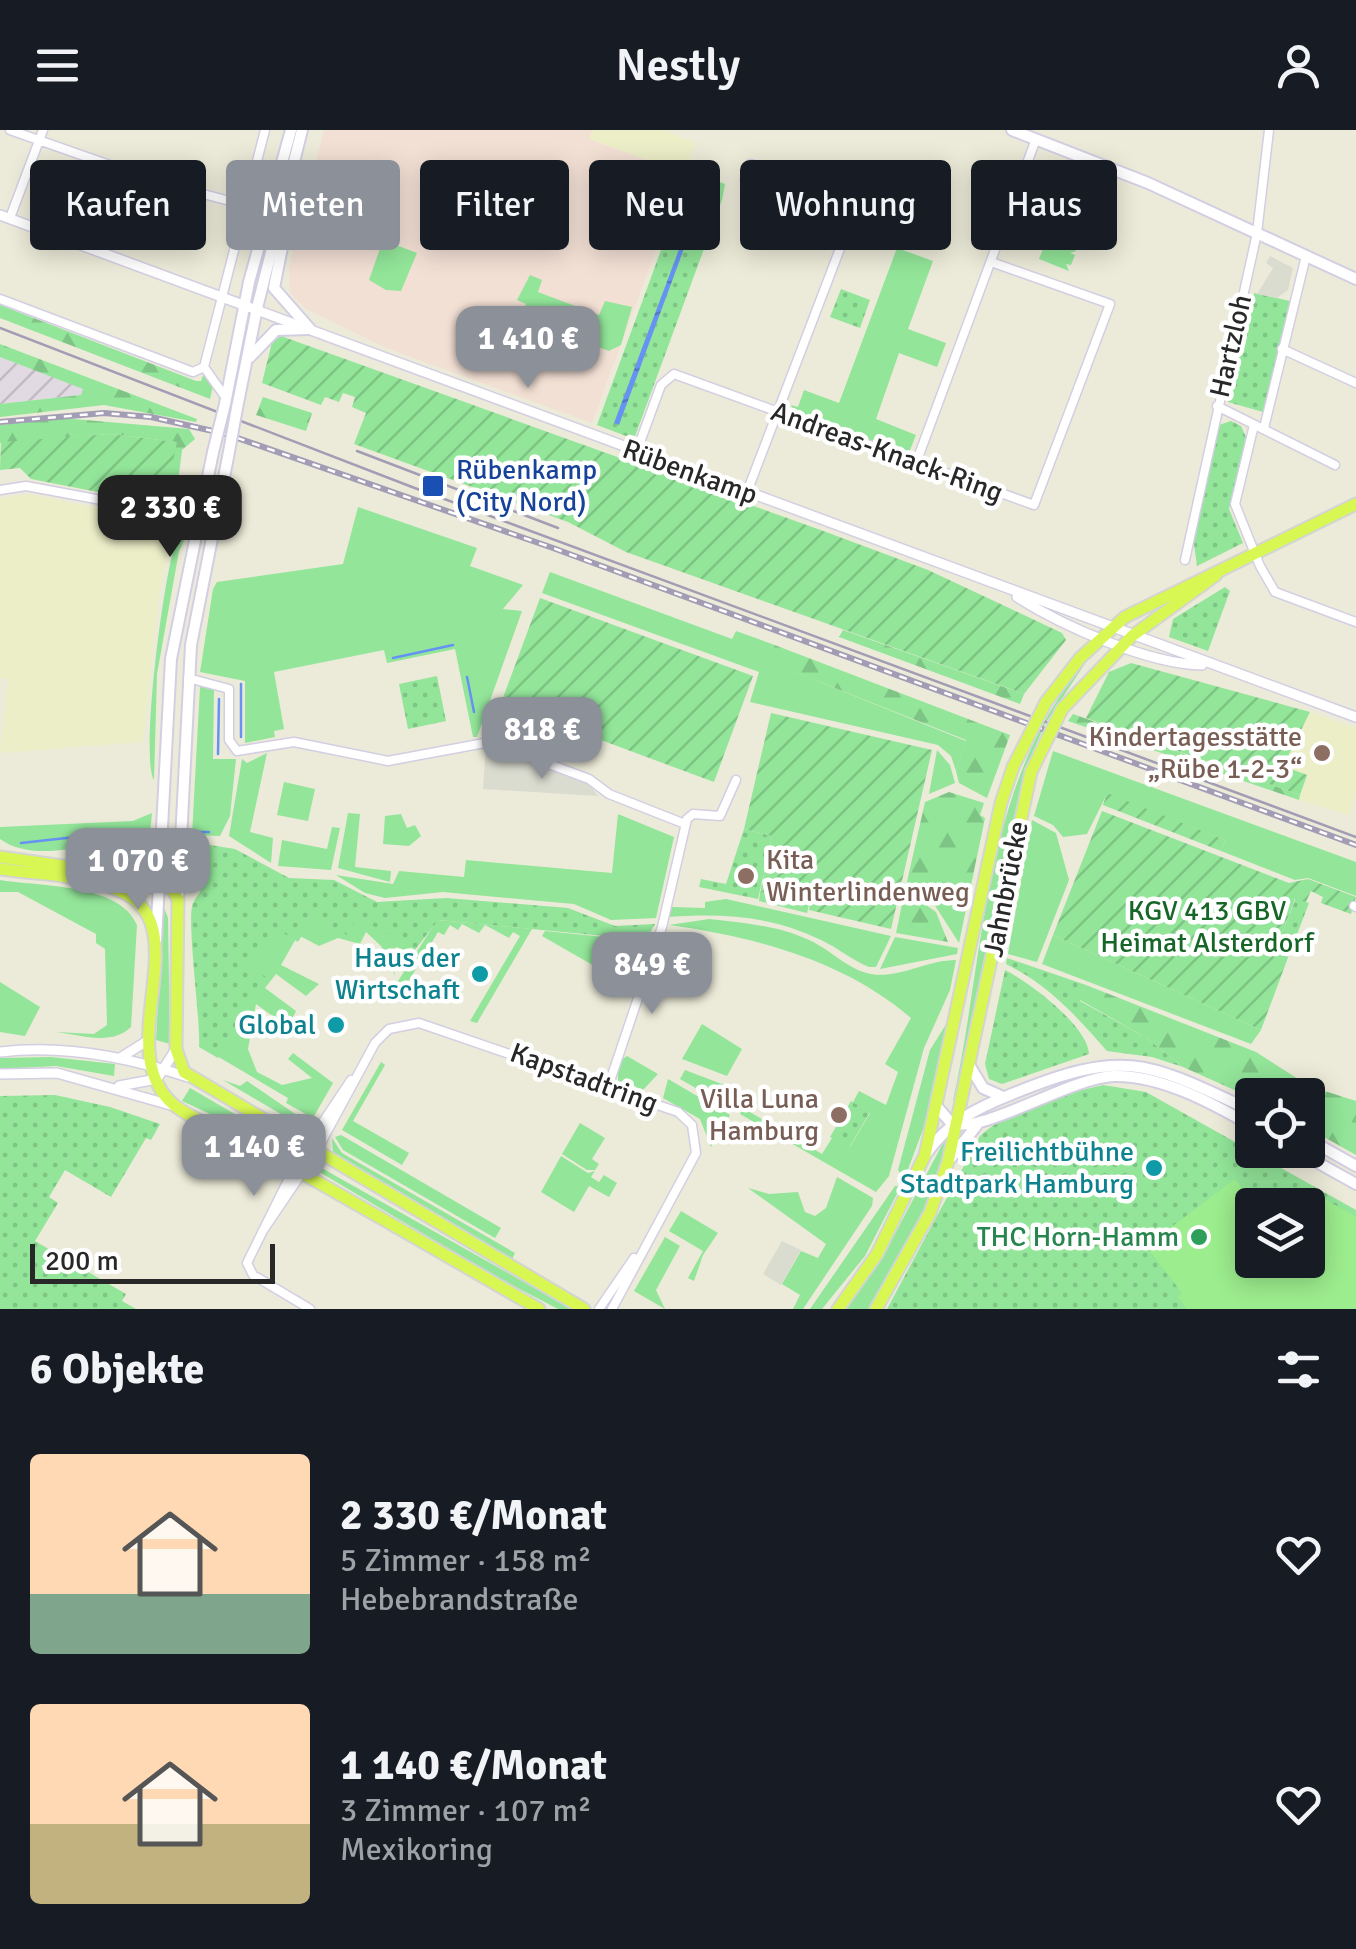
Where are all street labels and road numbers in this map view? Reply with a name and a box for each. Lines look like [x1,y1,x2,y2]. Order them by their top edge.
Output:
street label: Hartzloh [1203,291,1259,401]
street label: Andreas-Knack-Ring [766,394,1008,510]
street label: Rübenkamp [618,432,762,512]
street label: Jahnbrücke [976,818,1036,960]
street label: Kapstadtring [505,1036,663,1120]

